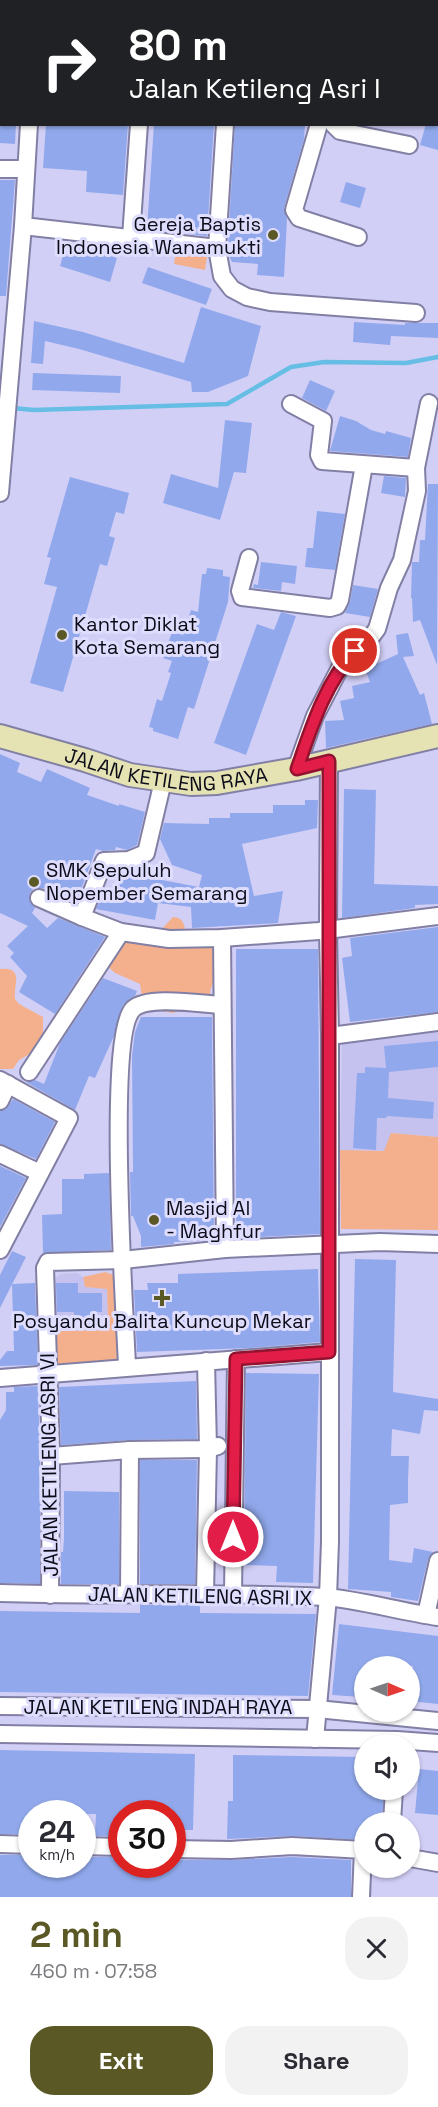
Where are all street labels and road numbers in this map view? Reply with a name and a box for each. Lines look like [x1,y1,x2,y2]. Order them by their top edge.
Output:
street label: JALAN KETILENG RAYA [62,742,270,797]
street label: JALAN KETILENG ASRI VI [34,1353,64,1577]
street label: JALAN KETILENG ASRI IX [88,1581,313,1611]
street label: JALAN KETILENG INDAH RAYA [24,1694,293,1720]

